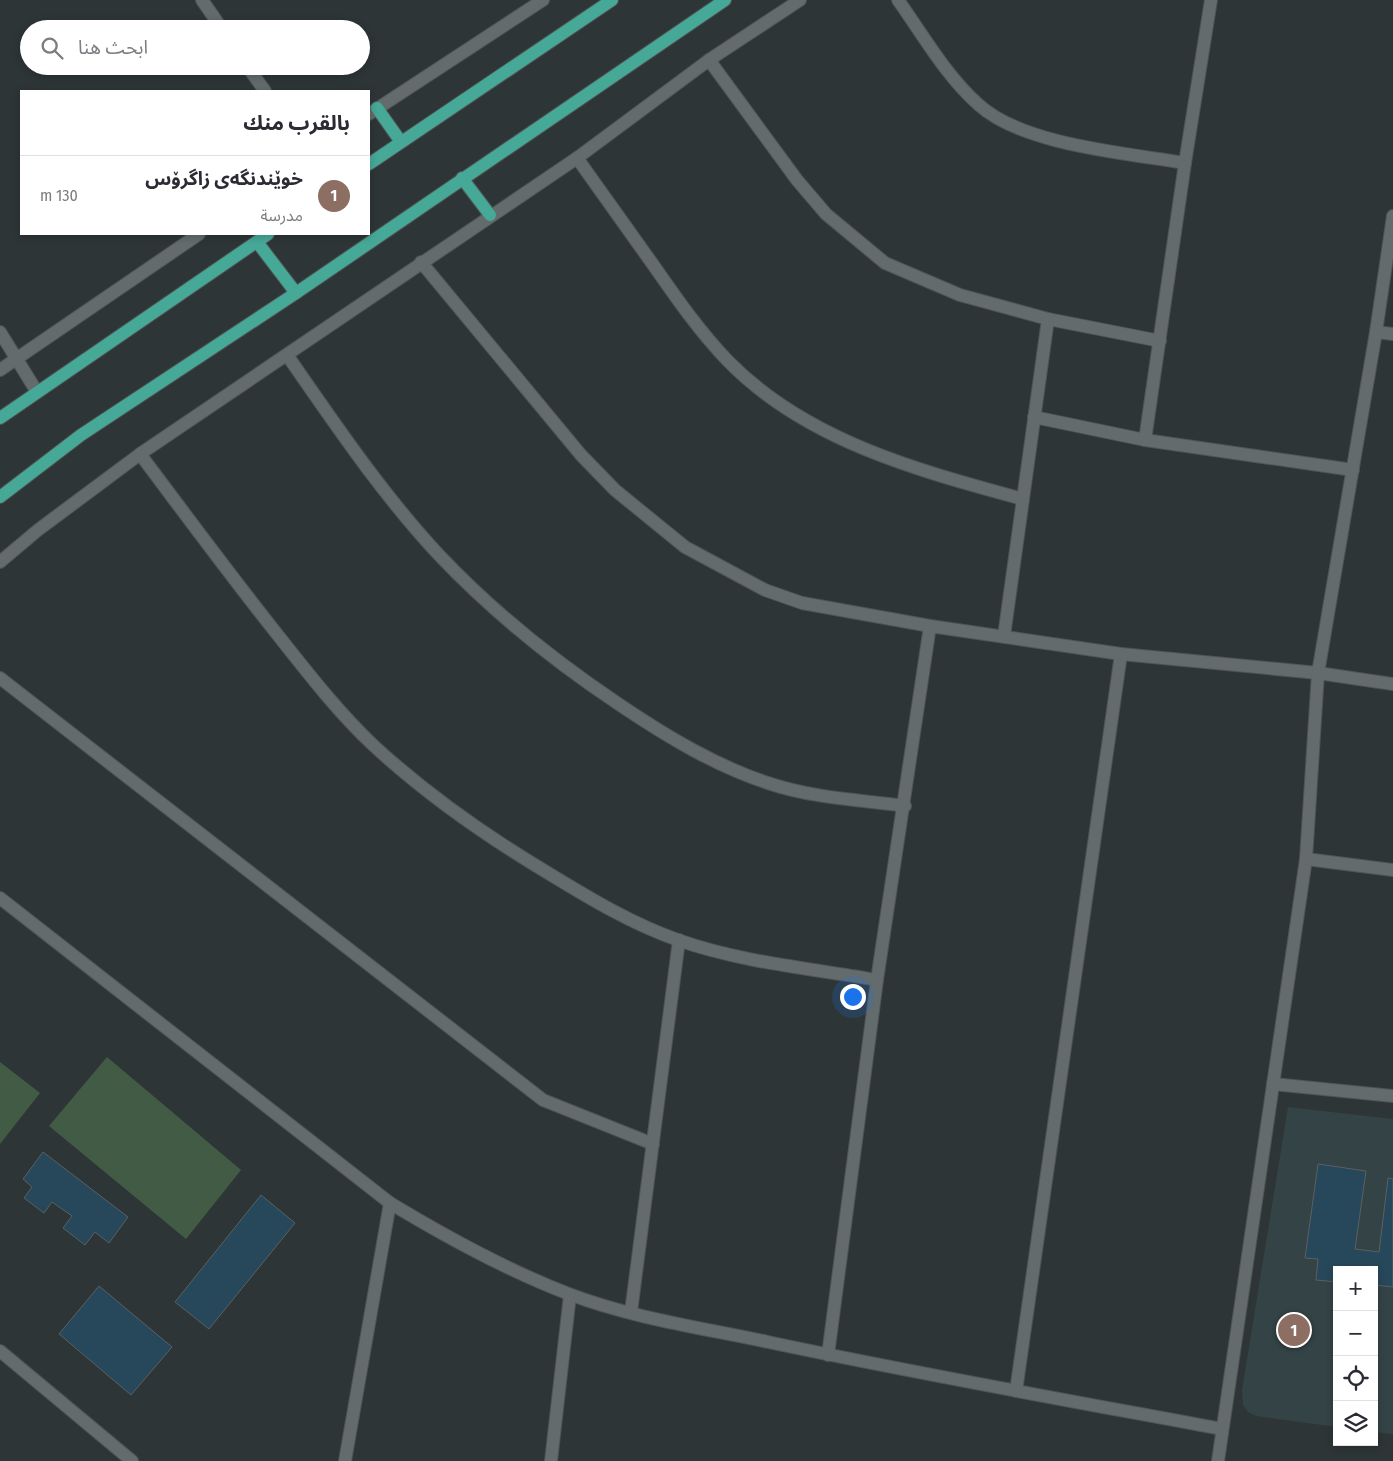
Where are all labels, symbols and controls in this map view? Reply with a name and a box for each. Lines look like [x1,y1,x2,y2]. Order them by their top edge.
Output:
search box [20,20,370,75]
icon: search [38,34,66,62]
text: ابحث هنا [78,36,148,59]
text: بالقرب منك [243,110,350,136]
text: خوێندنگەی زاگرۆس [145,167,303,190]
text: 130 m [40,186,78,205]
text: 1 [331,186,337,205]
text: مدرسة [260,206,303,225]
your location [840,984,866,1010]
map controls [1333,1266,1378,1446]
button: + [1333,1266,1378,1311]
pin: 1 [1278,1311,1310,1349]
button: − [1333,1311,1378,1356]
button: locate [1333,1356,1378,1401]
button: layers [1333,1401,1378,1446]

